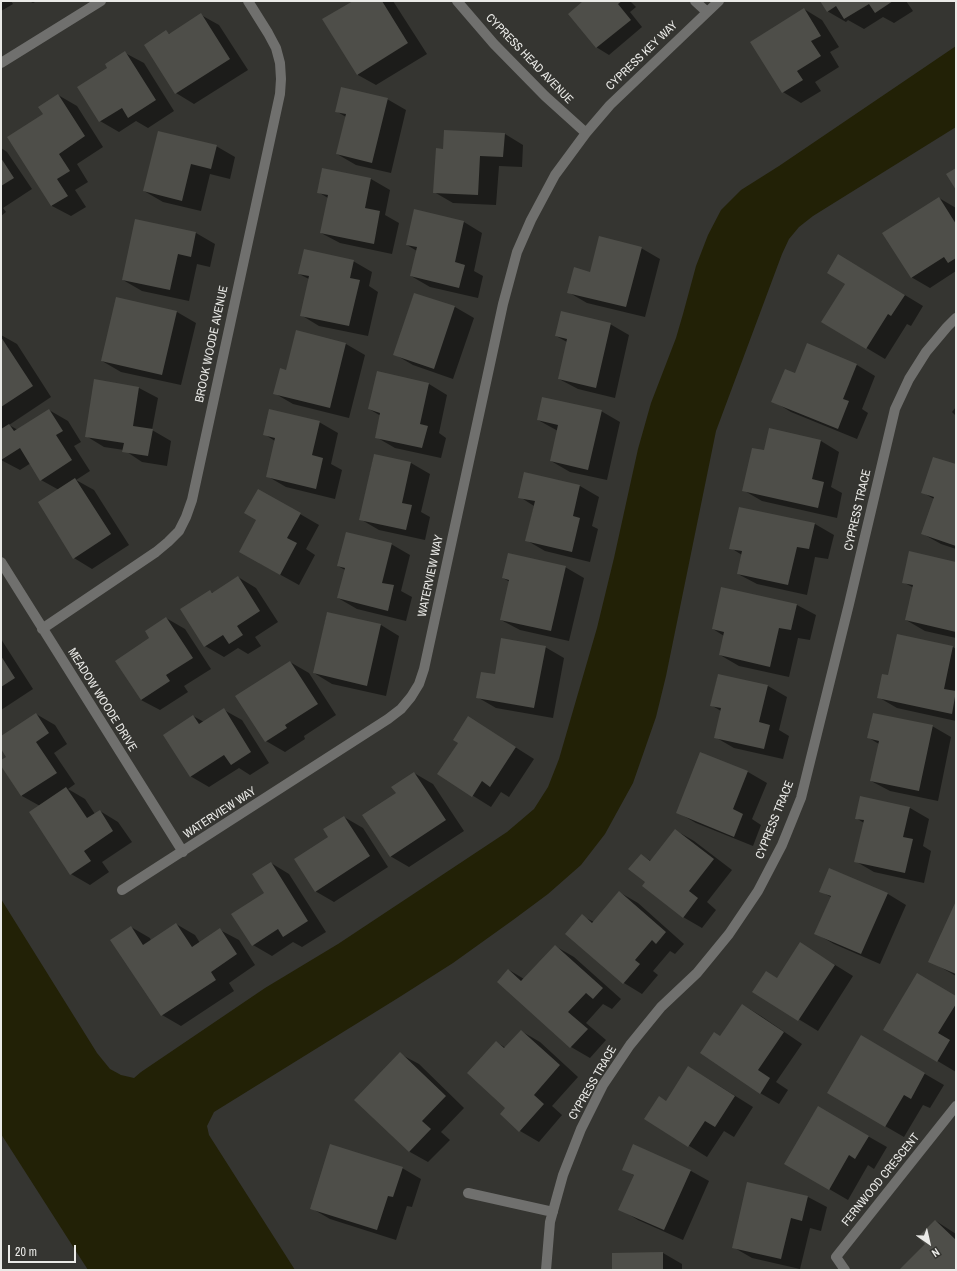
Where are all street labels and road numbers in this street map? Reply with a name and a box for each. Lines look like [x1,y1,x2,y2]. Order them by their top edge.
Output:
street label: CYPRESS HEAD AVENUE [482,11,576,107]
street label: CYPRESS KEY WAY [603,18,681,94]
street label: BROOK WOODE AVENUE [193,284,231,404]
street label: CYPRESS TRACE [842,468,874,552]
street label: WATERVIEW WAY [415,534,447,618]
street label: MEADOW WOODE DRIVE [64,646,140,754]
street label: CYPRESS TRACE [753,779,797,861]
street label: WATERVIEW WAY [181,784,259,842]
street label: CYPRESS TRACE [566,1043,620,1123]
street label: FERNWOOD CRESCENT [839,1131,923,1229]

